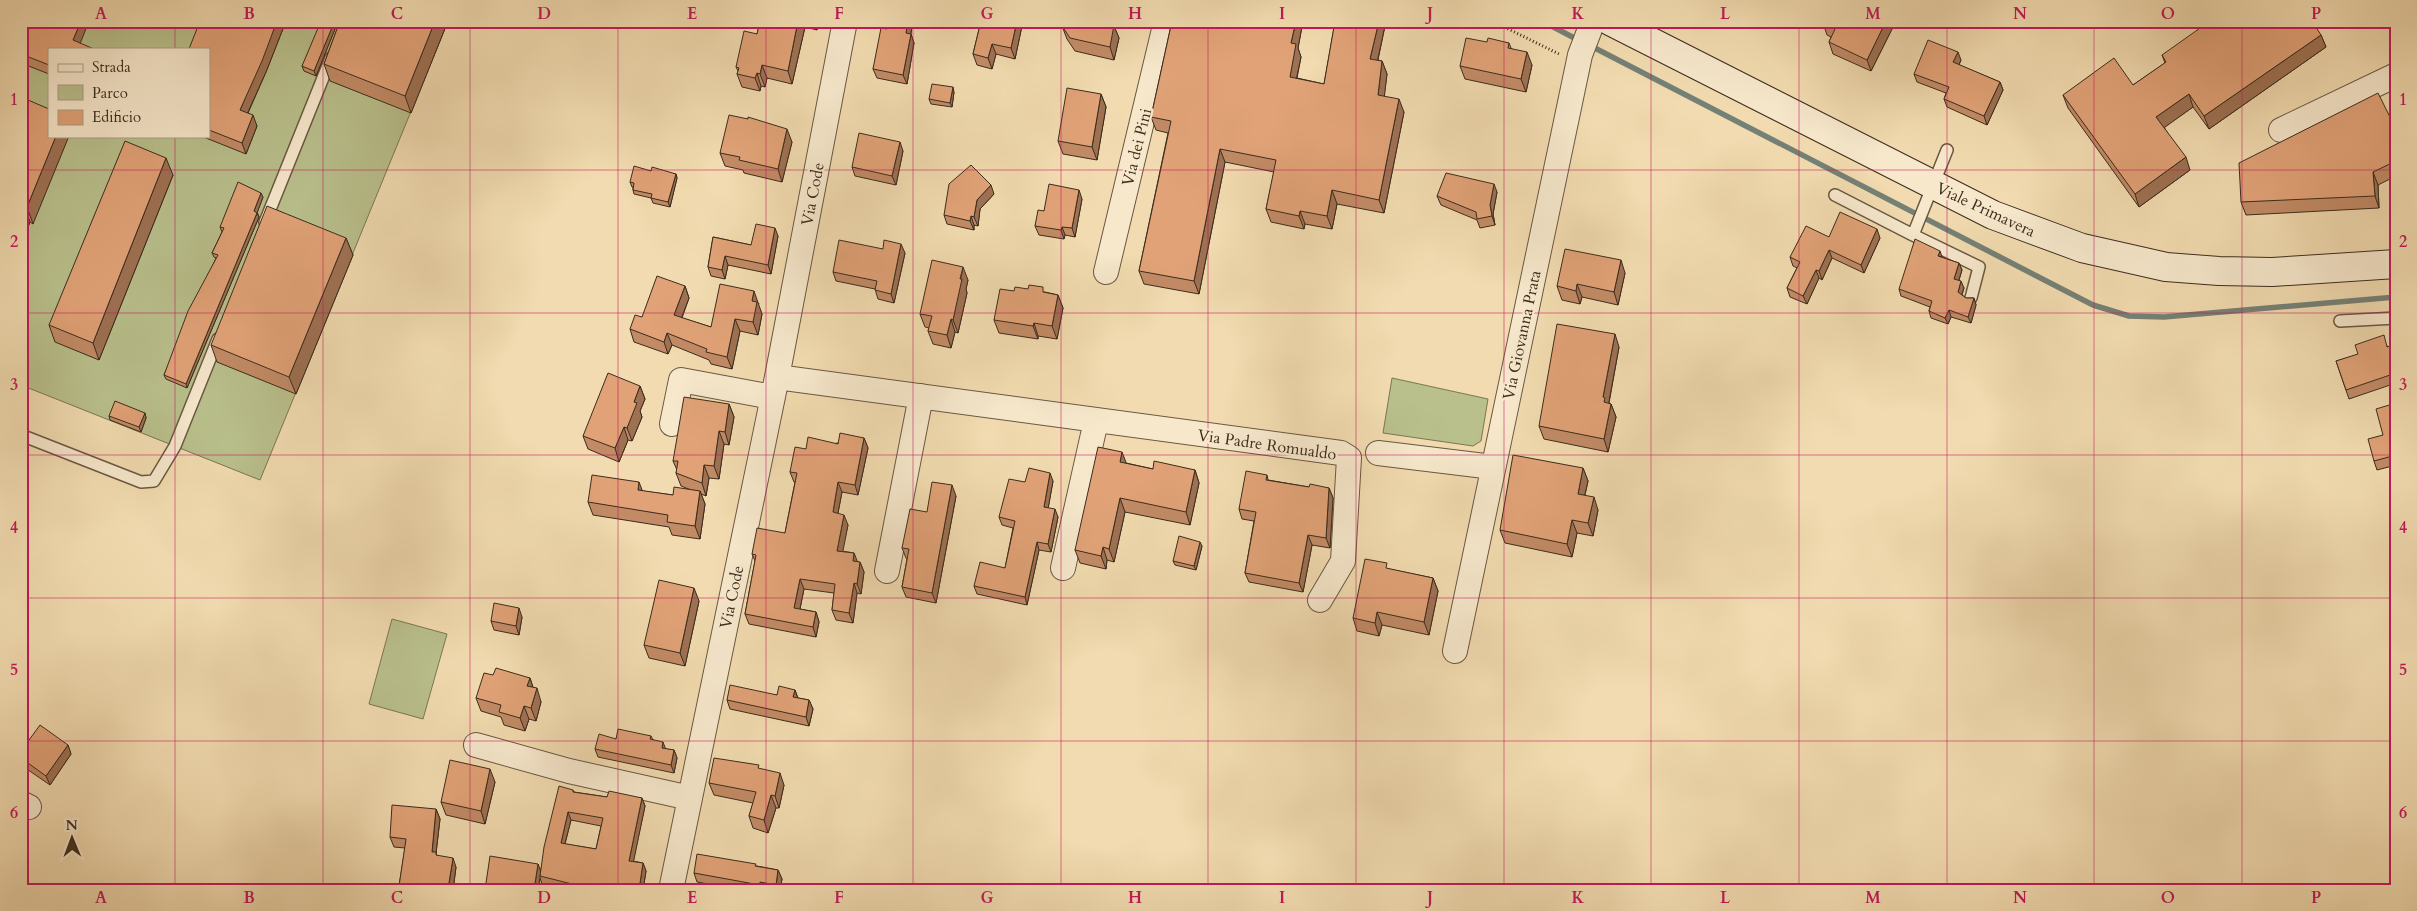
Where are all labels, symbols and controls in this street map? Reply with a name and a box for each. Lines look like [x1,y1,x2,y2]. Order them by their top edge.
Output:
text: A [95,3,107,25]
text: B [243,3,255,25]
text: C [391,3,403,25]
text: D [537,3,551,25]
text: E [687,3,697,25]
text: F [834,3,844,25]
text: G [980,3,994,25]
text: H [1128,3,1142,25]
text: I [1279,3,1285,25]
text: J [1425,3,1433,25]
text: K [1572,3,1585,25]
text: L [1720,3,1731,25]
text: M [1865,3,1881,25]
text: N [2013,3,2027,25]
text: O [2161,3,2175,25]
text: P [2311,3,2321,25]
legend [48,48,210,138]
text: Strada [92,57,131,77]
text: Parco [92,83,128,103]
text: 1 [10,89,18,111]
text: 1 [2399,89,2407,111]
street label: Via dei Pini [1117,105,1157,189]
text: Edificio [92,107,141,127]
street label: Via Code [796,161,830,228]
street label: Viale Primavera [1932,177,2039,243]
text: 2 [10,231,18,253]
text: 2 [2399,231,2407,253]
street label: Via Giovanna Prata [1498,268,1546,402]
text: 3 [10,374,18,396]
text: 3 [2399,374,2407,396]
street label: Via Padre Romualdo [1196,424,1338,466]
text: 4 [10,517,18,539]
text: 4 [2399,517,2407,539]
street label: Via Code [715,564,749,631]
text: 5 [10,659,18,681]
text: 5 [2399,659,2407,681]
text: 6 [10,802,18,824]
text: 6 [2399,802,2407,824]
north arrow [48,814,98,864]
text: N [66,816,78,835]
text: A [95,887,107,909]
text: B [243,887,255,909]
text: C [391,887,403,909]
text: D [537,887,551,909]
text: E [687,887,697,909]
text: F [834,887,844,909]
text: G [980,887,994,909]
text: H [1128,887,1142,909]
text: I [1279,887,1285,909]
text: J [1425,887,1433,909]
text: K [1572,887,1585,909]
text: L [1720,887,1731,909]
text: M [1865,887,1881,909]
text: N [2013,887,2027,909]
text: O [2161,887,2175,909]
text: P [2311,887,2321,909]

